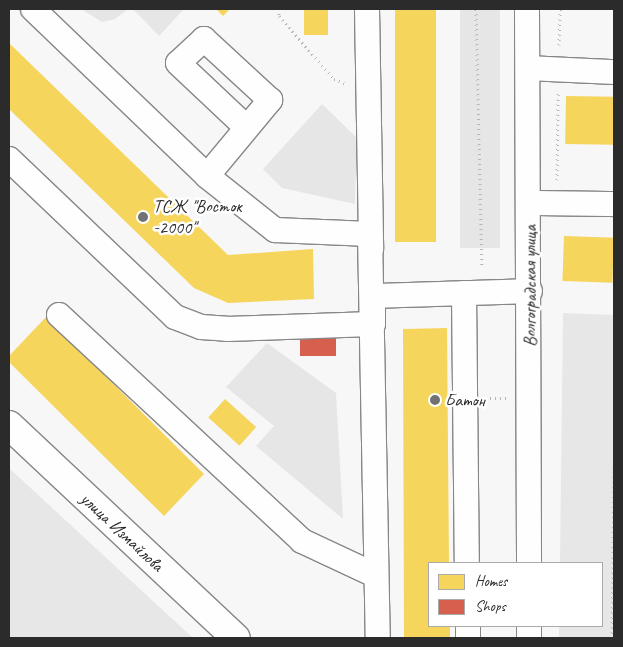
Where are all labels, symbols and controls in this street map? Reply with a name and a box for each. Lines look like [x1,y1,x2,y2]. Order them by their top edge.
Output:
place label: ТСЖ "Восток -2000" [153,196,242,238]
marker: ТСЖ "Восток -2000" [137,211,149,223]
street label: Волгоградская улица [519,224,541,348]
place label: Батон [445,389,485,411]
marker: Батон [429,394,441,406]
street label: улица Измайлова [76,488,168,576]
legend [428,562,603,627]
text: Homes [475,572,507,591]
text: Shops [475,597,506,616]

